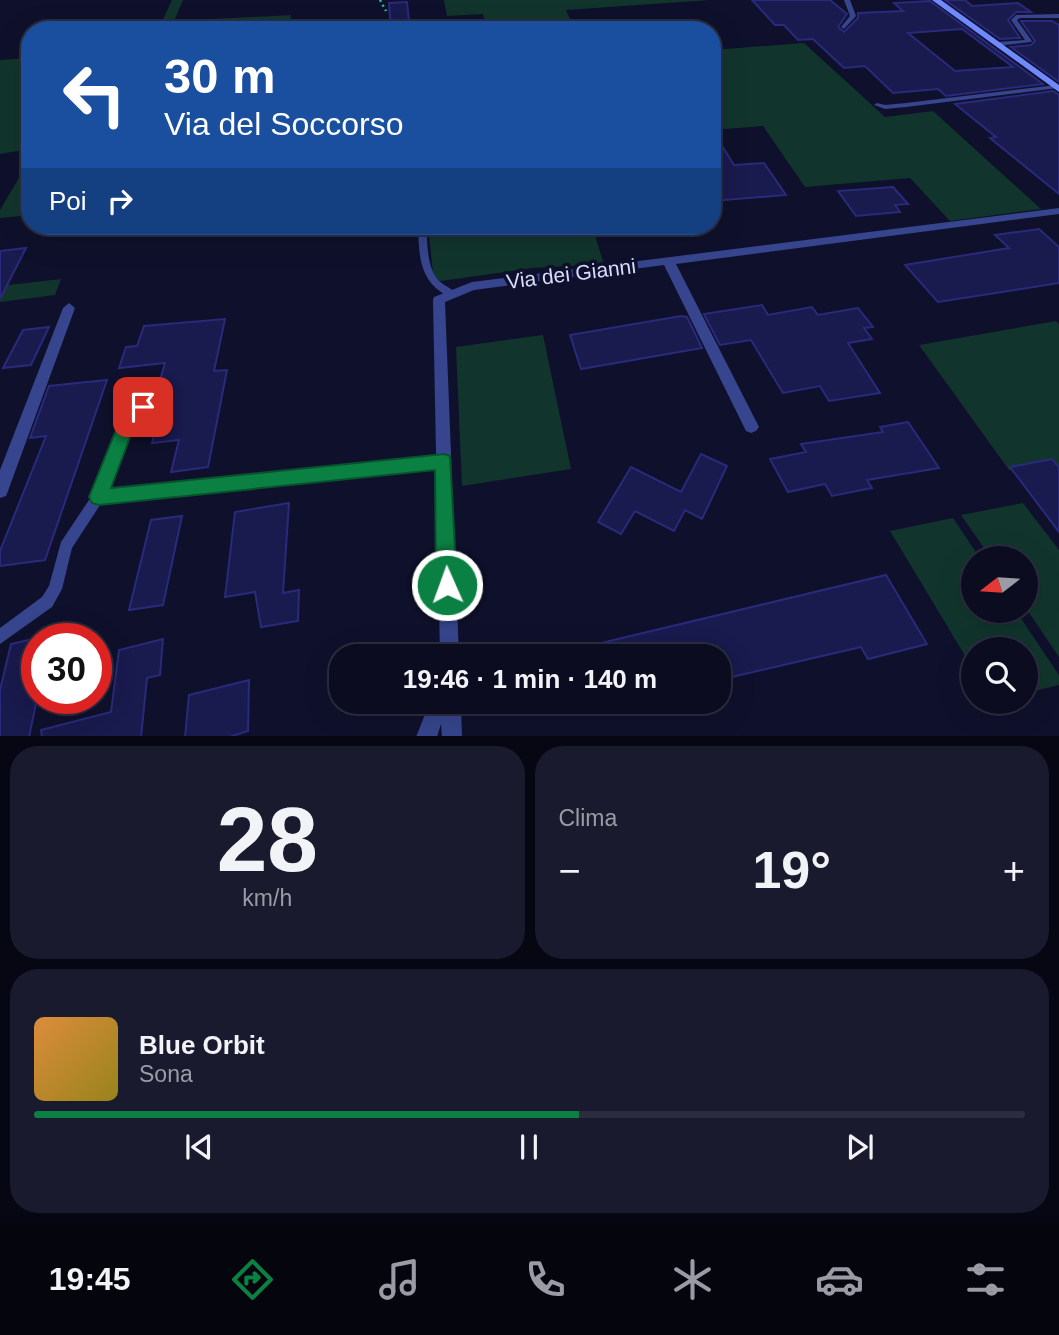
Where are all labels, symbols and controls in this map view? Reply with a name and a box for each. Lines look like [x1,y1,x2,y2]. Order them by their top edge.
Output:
icon: left [49,49,140,140]
text: 30 m [164,49,276,103]
text: Via del Soccorso [164,106,404,142]
icon: right [101,182,139,220]
text: Poi [49,186,87,216]
street label: Via dei Gianni [505,254,637,293]
pin [113,377,173,437]
icon: arrive [124,388,162,426]
north arrow [961,546,1038,623]
map controls [961,546,1038,714]
position arrow [410,548,484,622]
speed limit sign: 30 [21,623,112,714]
button: search [961,637,1038,714]
text: 19:46 · 1 min · 140 m [403,664,657,694]
text: 28 [217,789,318,890]
text: Clima [559,805,617,831]
text: 19° [752,841,831,899]
text: − [559,850,581,892]
text: + [1003,850,1025,892]
text: km/h [242,885,292,911]
text: Blue Orbit [139,1030,265,1060]
text: Sona [139,1061,193,1087]
icon: previous [180,1128,218,1166]
icon: pause [510,1128,548,1166]
icon: next [841,1128,879,1166]
icon: directions [228,1255,277,1304]
icon: music [375,1255,424,1304]
icon: phone [521,1255,570,1304]
icon: climate [668,1255,717,1304]
icon: car [815,1255,864,1304]
icon: filters [961,1255,1010,1304]
text: 19:45 [49,1261,131,1297]

